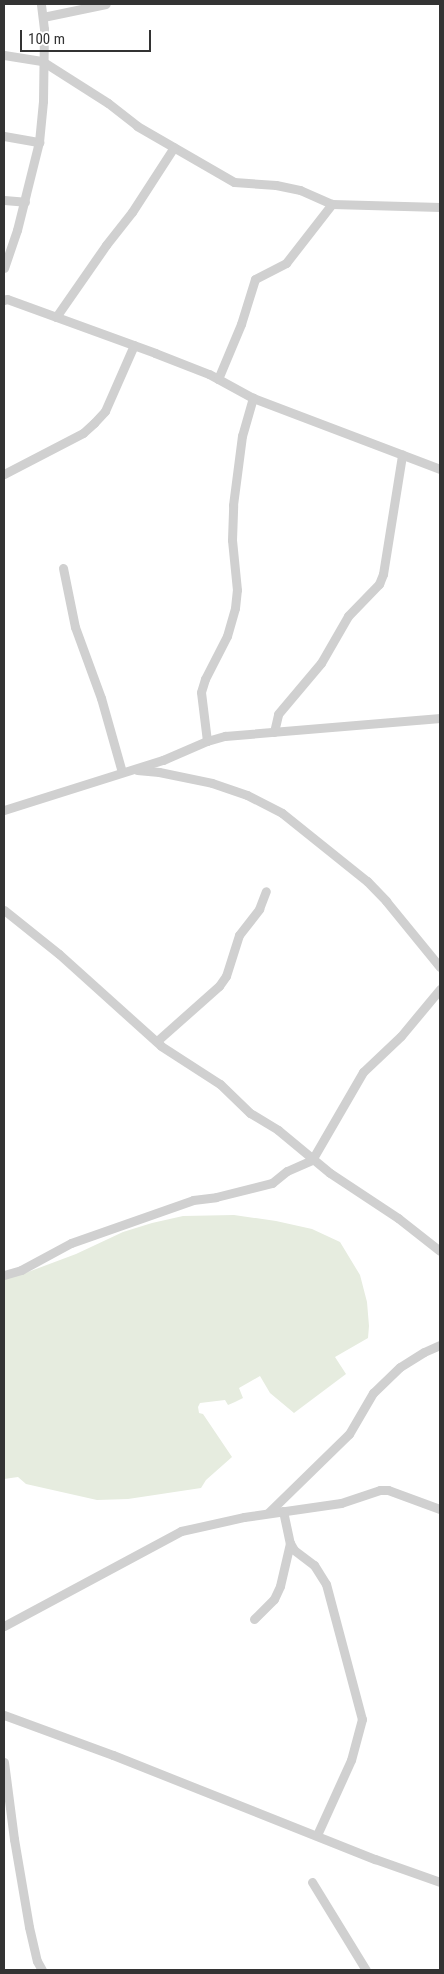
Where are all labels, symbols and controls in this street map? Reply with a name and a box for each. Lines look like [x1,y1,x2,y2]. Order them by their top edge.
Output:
scale bar [22,20,154,52]
text: 100 m [28,30,65,48]

